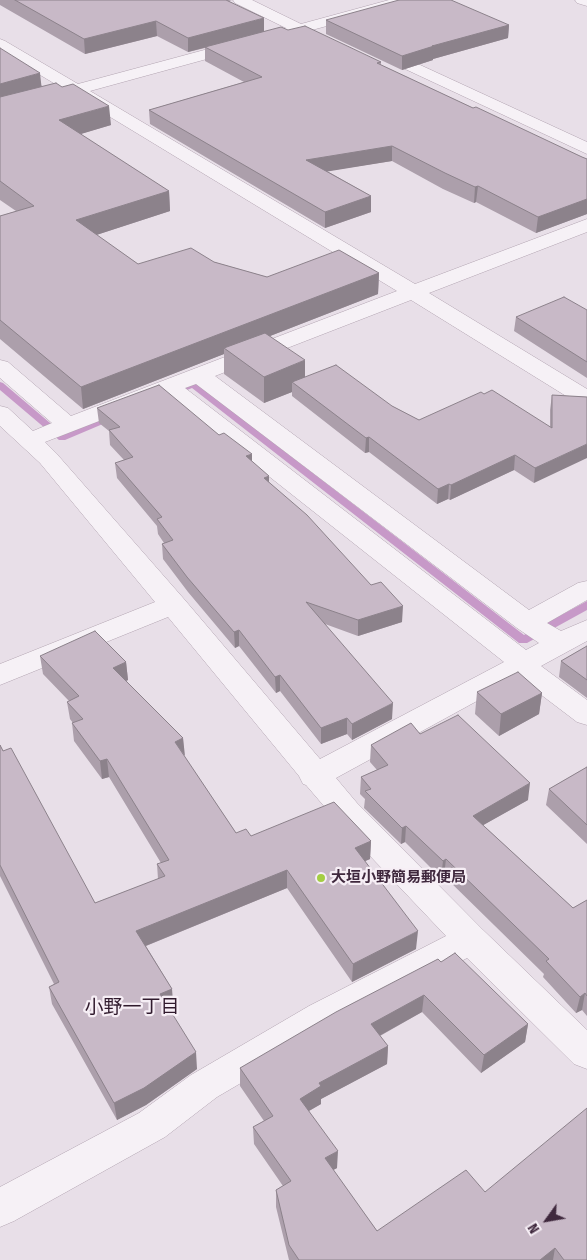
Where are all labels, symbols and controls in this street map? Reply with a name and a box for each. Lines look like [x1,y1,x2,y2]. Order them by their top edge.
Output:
place label: 大垣小野簡易郵便局 [331,869,466,887]
marker: 大垣小野簡易郵便局 [315,872,327,884]
district label: 小野一丁目 [85,997,179,1019]
north arrow [522,1195,572,1245]
text: N [524,1220,543,1236]

